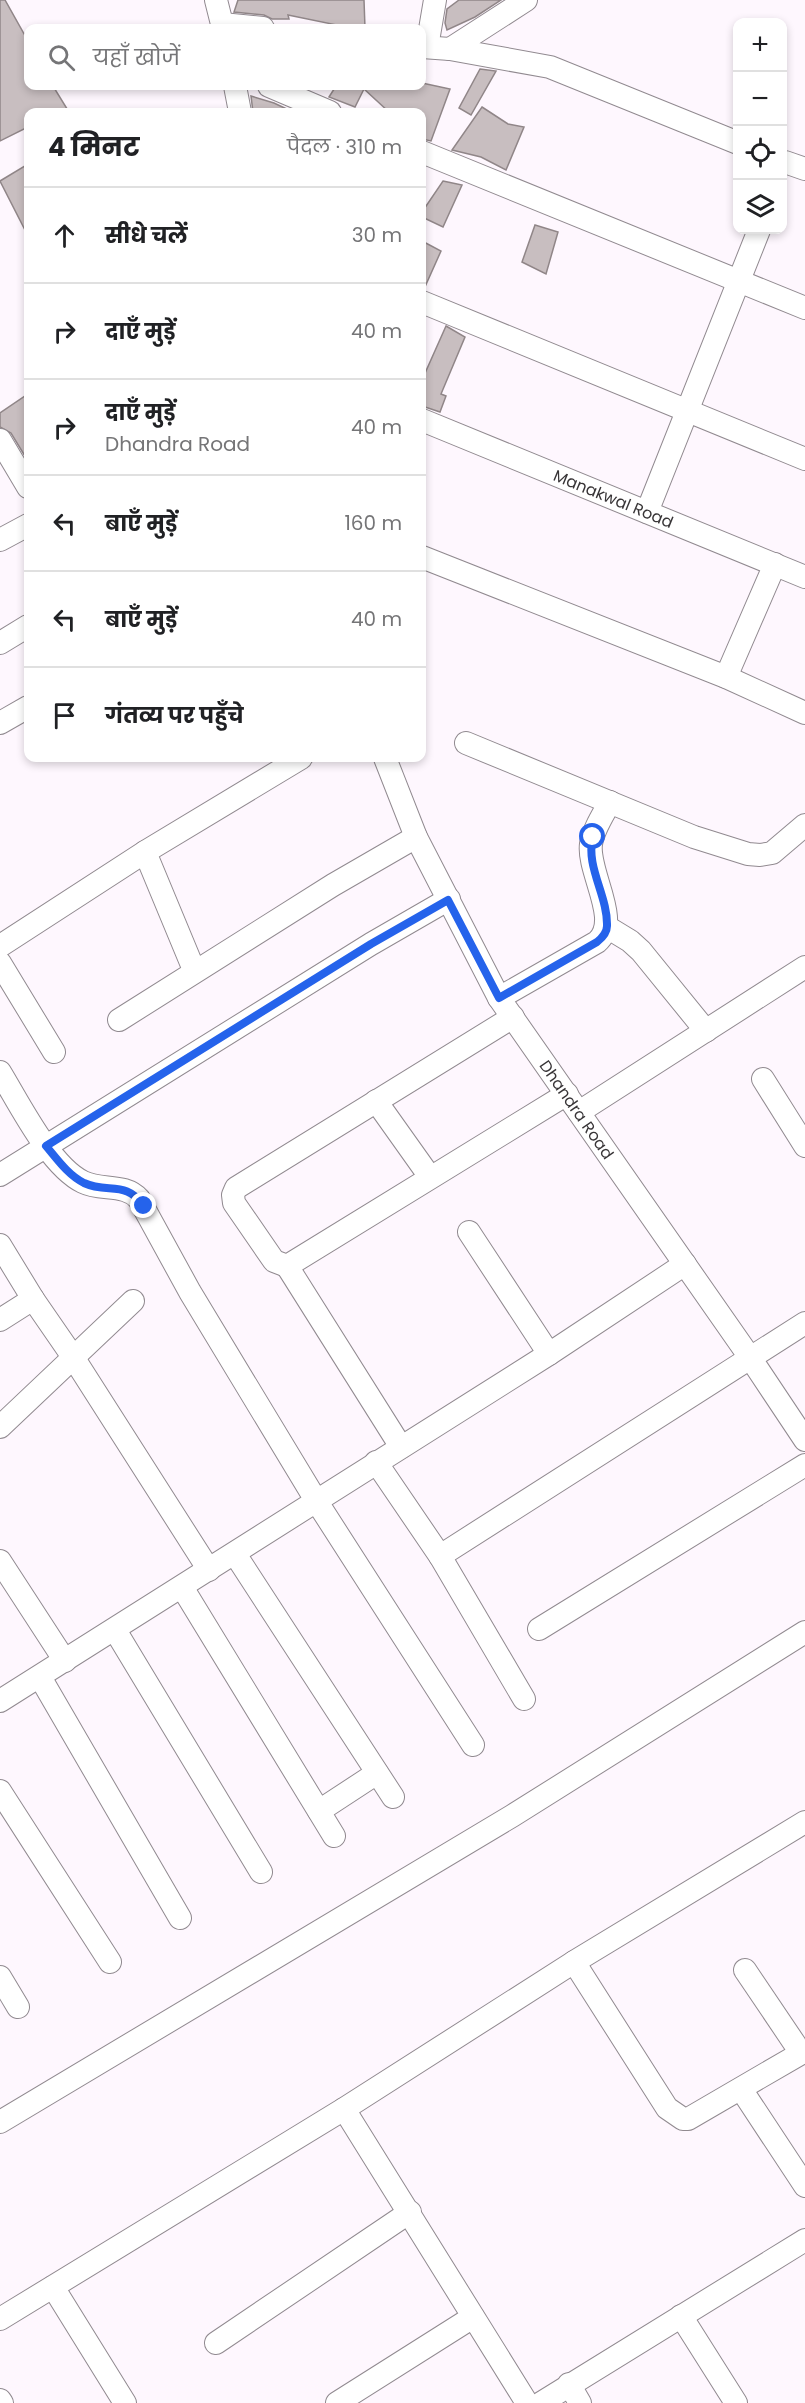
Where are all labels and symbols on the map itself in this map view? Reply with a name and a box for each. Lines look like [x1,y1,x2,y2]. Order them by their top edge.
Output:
street label: Manakwal Road [550,464,677,533]
route start [579,823,605,849]
street label: Dhandra Road [534,1055,620,1164]
route end [130,1192,156,1218]

